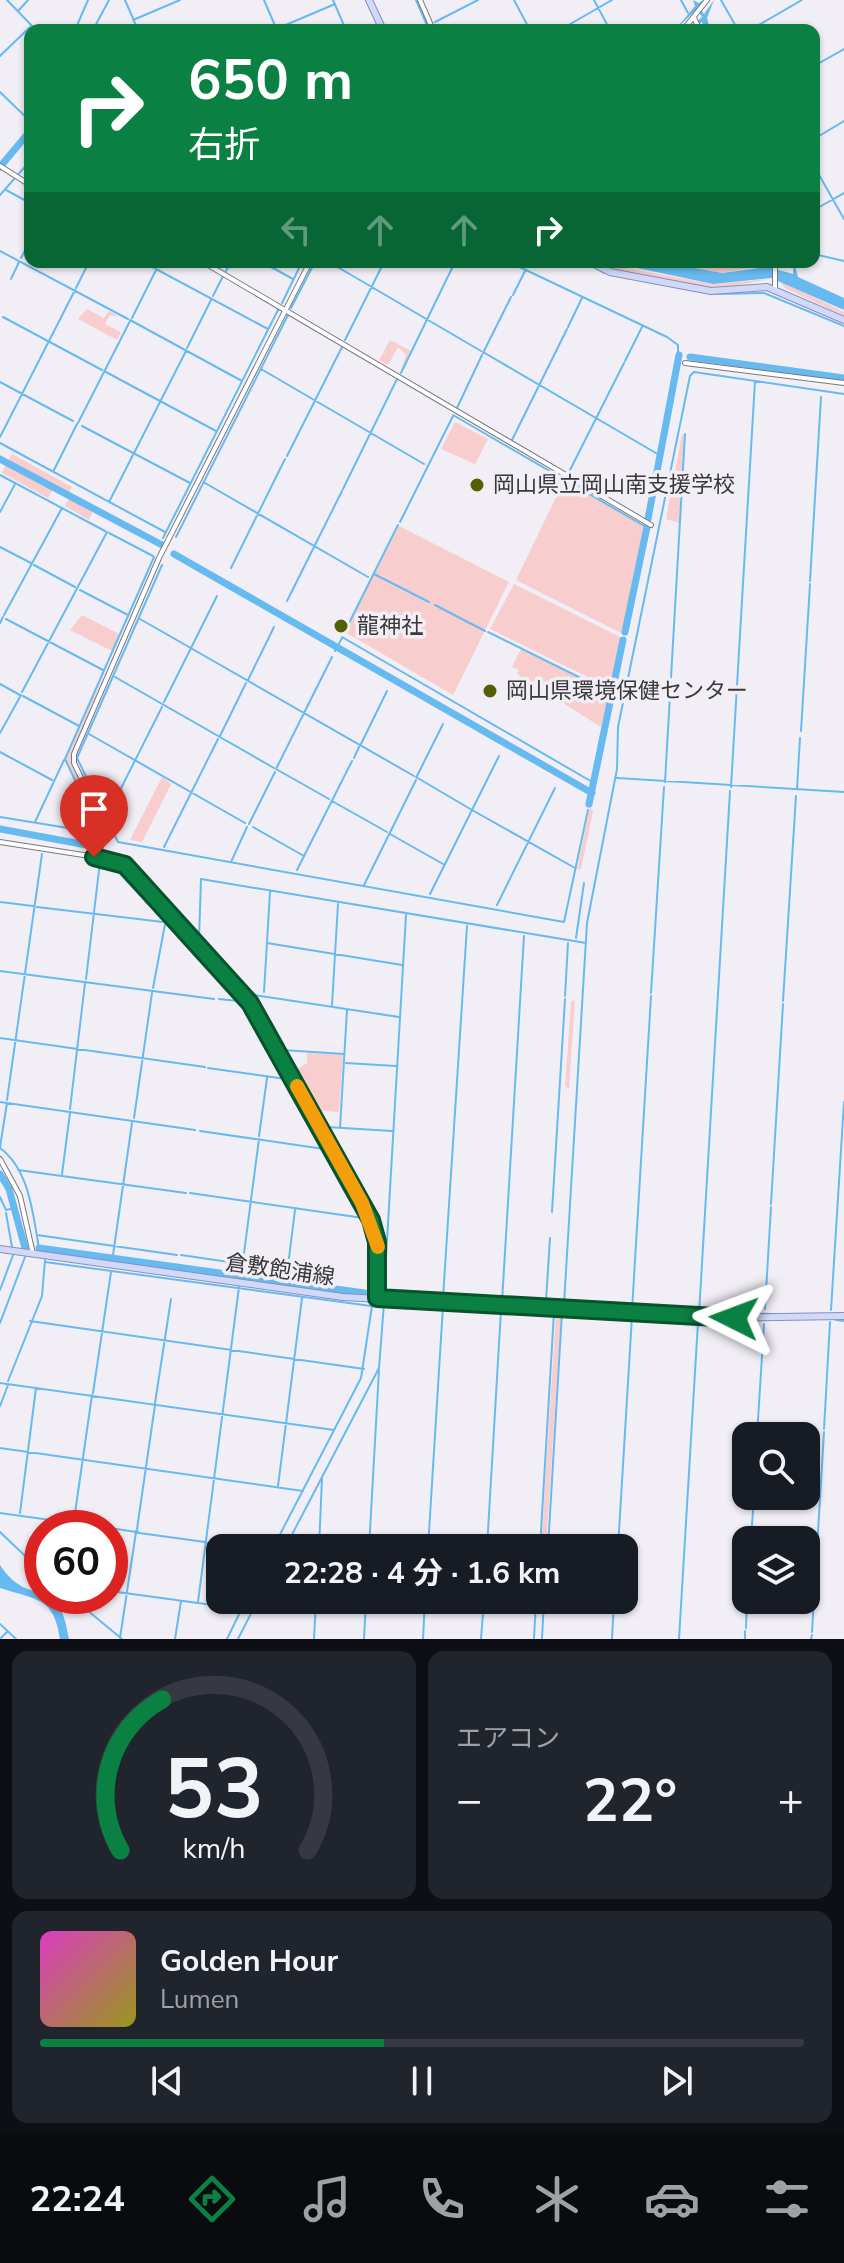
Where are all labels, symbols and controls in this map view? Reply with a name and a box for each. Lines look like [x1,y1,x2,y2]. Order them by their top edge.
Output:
text: 650 m [188,42,353,119]
icon: right [56,56,160,160]
text: 右折 [188,121,260,170]
icon: left [274,208,318,252]
icon: ahead [358,208,402,252]
icon: ahead [442,208,486,252]
icon: right [526,208,570,252]
place label: 岡山県立岡山南支援学校 [493,470,735,500]
marker: 岡山県立岡山南支援学校 [468,476,486,494]
place label: 龍神社 [357,611,423,641]
marker: 龍神社 [332,617,350,635]
place label: 岡山県環境保健センター [506,676,748,706]
marker: 岡山県環境保健センター [481,682,499,700]
pin [60,775,128,857]
icon: arrive [72,787,116,831]
street label: 倉敷飽浦線 [223,1247,337,1293]
position arrow [692,1276,776,1360]
map controls [732,1422,820,1614]
button: search [732,1422,820,1510]
speed limit sign: 60 [24,1510,128,1614]
button: layers [732,1526,820,1614]
text: 22:28 · 4 分 · 1.6 km [284,1553,560,1594]
text: エアコン [456,1721,560,1756]
text: 53 [164,1733,264,1846]
text: 22° [583,1760,677,1842]
text: − [456,1771,482,1831]
text: + [778,1771,804,1831]
text: km/h [183,1829,245,1868]
text: Golden Hour [160,1941,338,1982]
text: Lumen [160,1982,239,2017]
icon: previous [145,2059,189,2103]
icon: pause [400,2059,444,2103]
icon: next [655,2059,699,2103]
icon: directions [184,2171,240,2227]
icon: music [299,2171,355,2227]
icon: phone [414,2171,470,2227]
icon: climate [529,2171,585,2227]
icon: car [644,2171,700,2227]
icon: filters [759,2171,815,2227]
text: 22:24 [29,2175,125,2224]

